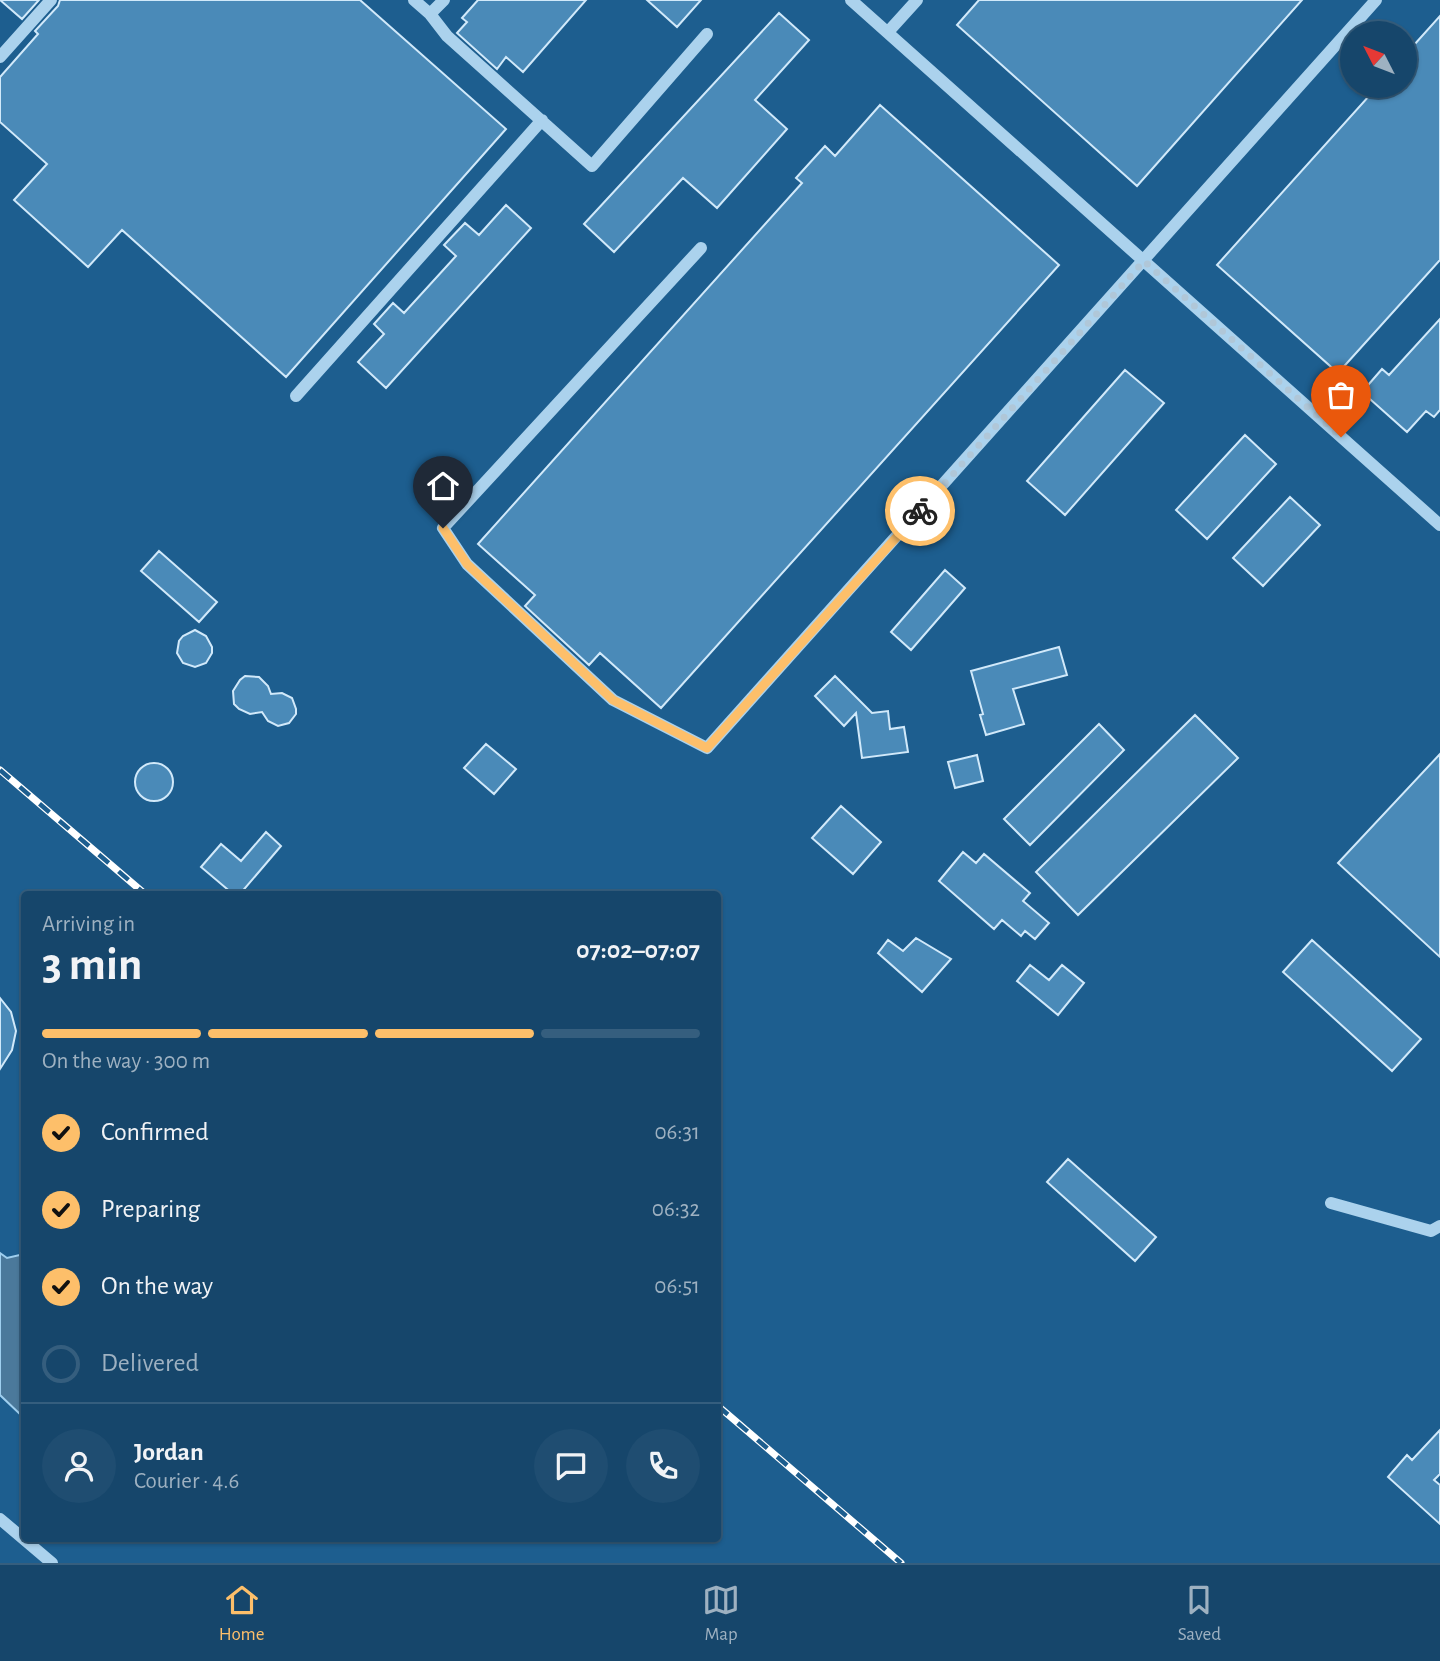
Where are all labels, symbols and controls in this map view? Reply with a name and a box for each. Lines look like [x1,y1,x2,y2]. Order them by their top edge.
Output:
north arrow [1340,21,1418,98]
map controls [1340,21,1417,98]
pin [1311,365,1371,437]
icon: bag [1322,376,1360,414]
pin [413,456,473,528]
icon: home [424,467,462,505]
courier [885,476,955,546]
icon: bike [901,492,939,530]
text: Arriving in [42,913,135,936]
text: 07:02–07:07 [576,937,700,963]
text: 3 min [42,942,142,988]
text: On the way · 300 m [42,1050,210,1073]
icon: check [42,1114,80,1152]
text: Confirmed [101,1119,209,1145]
text: 06:31 [654,1121,700,1144]
icon: check [42,1191,80,1229]
text: Preparing [101,1196,200,1222]
text: 06:32 [652,1198,700,1221]
icon: check [42,1268,80,1306]
text: On the way [101,1273,213,1299]
text: 06:51 [654,1275,700,1298]
text: Delivered [101,1350,199,1376]
button: person [42,1429,116,1503]
button: chat [534,1429,608,1503]
button: phone [626,1429,700,1503]
text: Jordan [134,1439,204,1465]
text: Courier · 4.6 [134,1470,239,1493]
tab: Home [219,1581,265,1646]
tab: Map [702,1581,740,1646]
tab: Saved [1178,1581,1221,1646]

